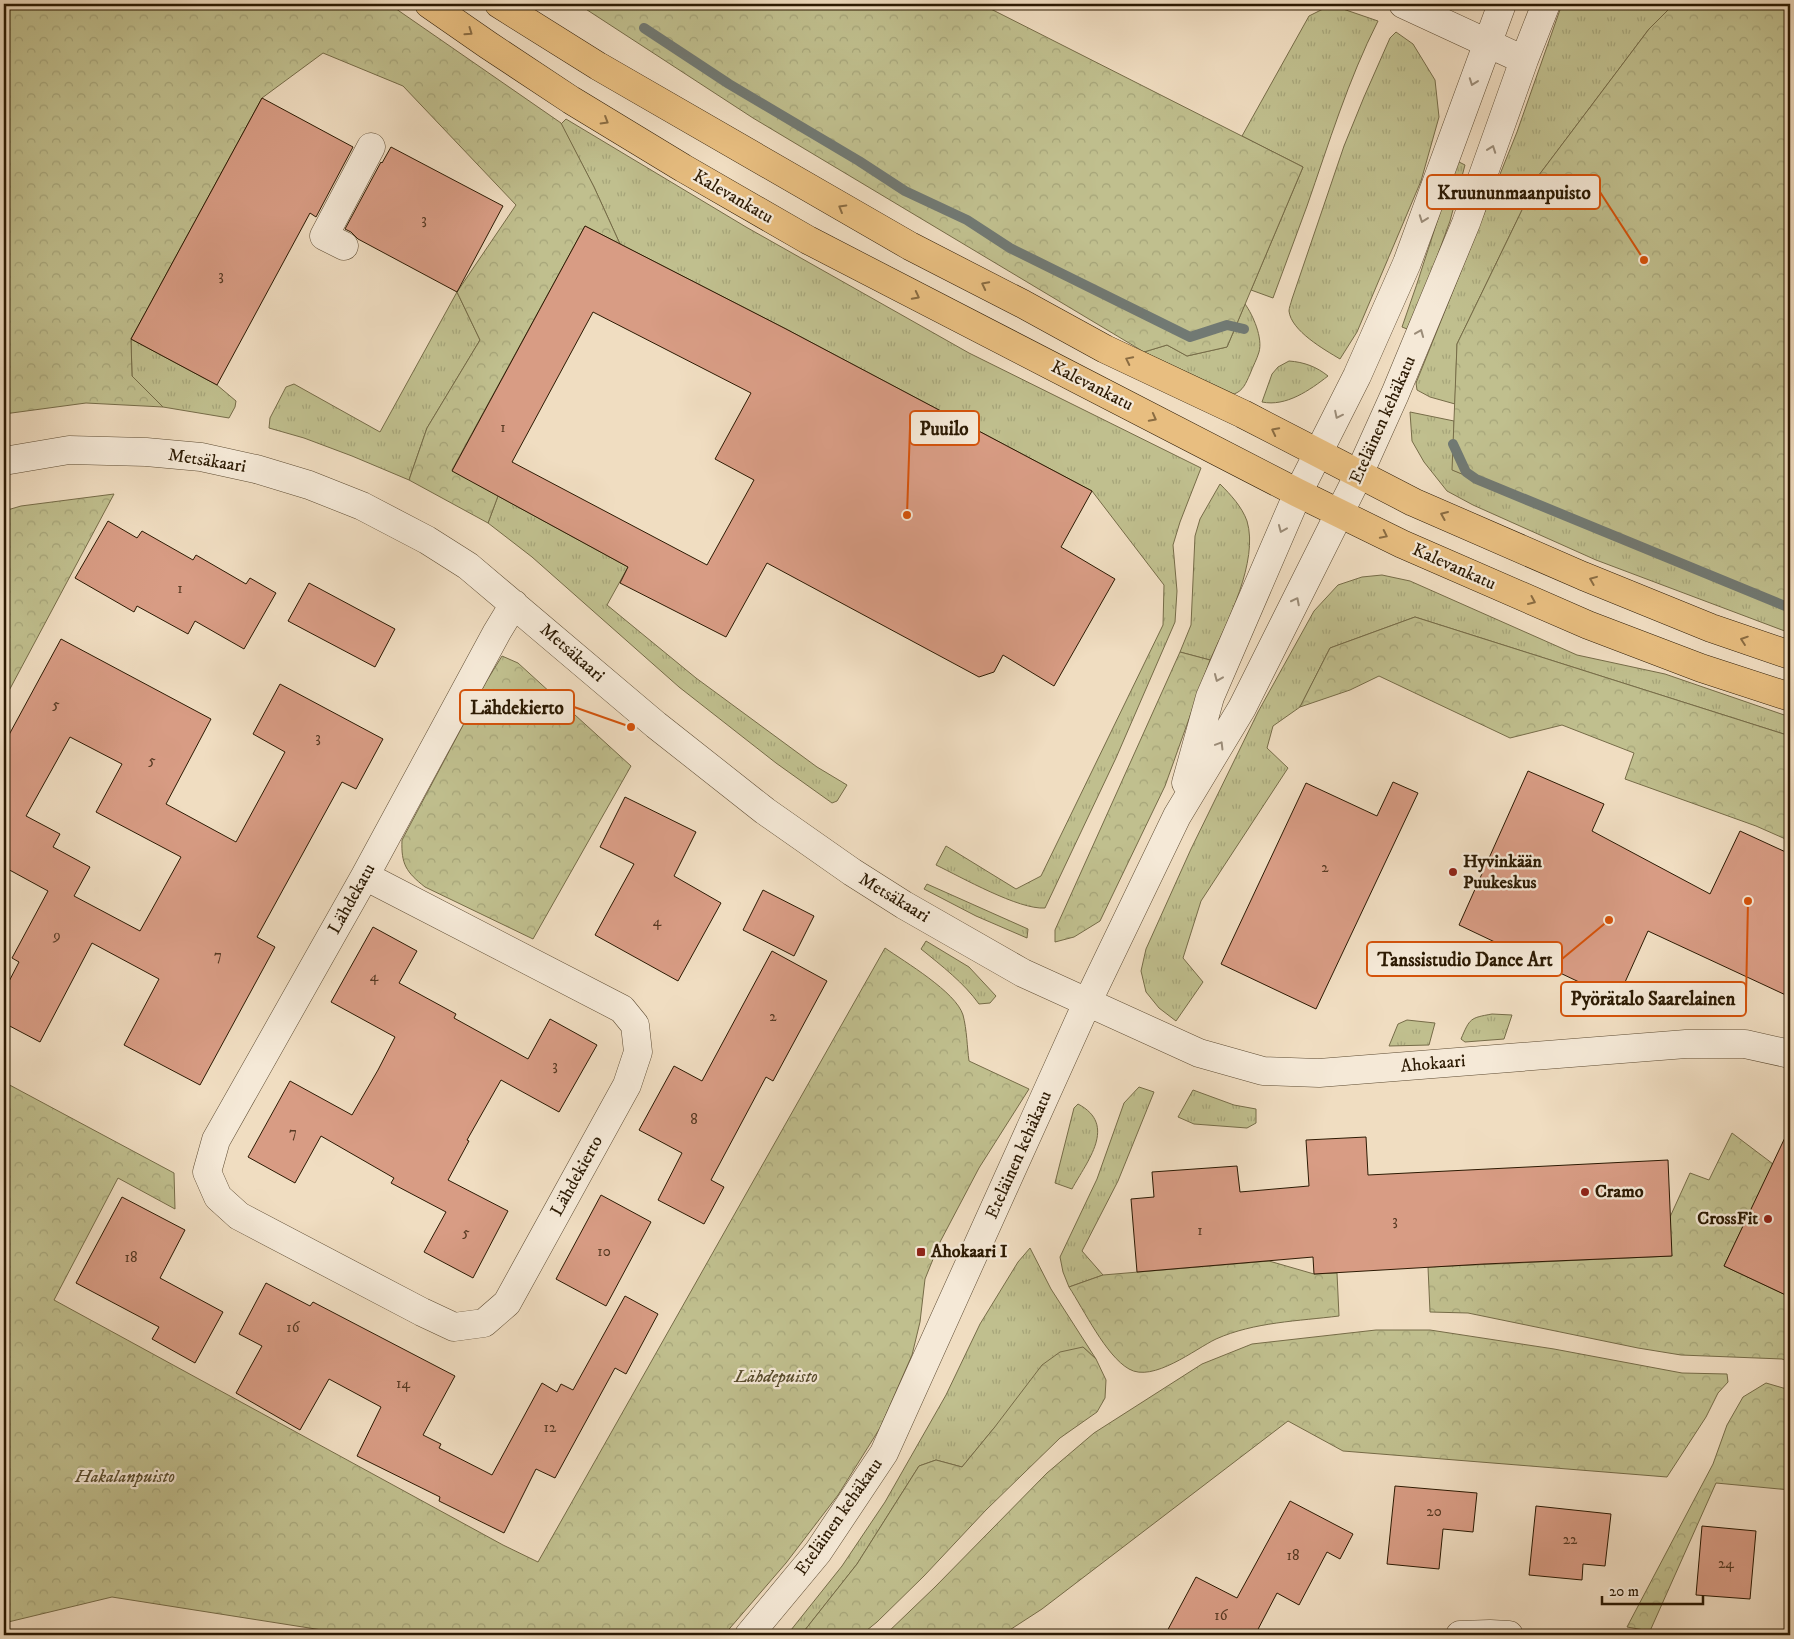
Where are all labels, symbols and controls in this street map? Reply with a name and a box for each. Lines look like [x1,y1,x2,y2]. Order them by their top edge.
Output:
one-way arrow [463,26,473,35]
one-way arrow [1469,77,1479,86]
one-way arrow [600,114,609,124]
one-way arrow [1486,145,1496,154]
street label: Kalevankatu [689,165,777,229]
callout: Kruununmaanpuisto [1427,175,1600,209]
text: Kruununmaanpuisto [1437,182,1591,205]
one-way arrow [839,204,848,214]
house number: 3 [421,210,427,229]
one-way arrow [1419,214,1429,223]
house number: 3 [218,266,224,285]
one-way arrow [981,281,990,291]
one-way arrow [910,290,919,300]
one-way arrow [1414,329,1425,338]
street label: Eteläinen kehäkatu [1345,352,1421,488]
street label: Kalevankatu [1047,356,1137,416]
one-way arrow [1125,356,1134,366]
one-way arrow [1333,410,1344,419]
callout: Puuilo [910,411,979,445]
one-way arrow [1148,412,1157,422]
house number: 1 [500,418,506,437]
text: Puuilo [919,418,969,441]
one-way arrow [1271,427,1280,437]
street label: Metsäkaari [166,444,248,478]
one-way arrow [1440,511,1449,522]
one-way arrow [1278,524,1289,533]
one-way arrow [1378,529,1387,539]
street label: Kalevankatu [1409,539,1499,595]
one-way arrow [1589,575,1598,586]
house number: 1 [177,579,183,598]
one-way arrow [1527,594,1536,605]
one-way arrow [1290,597,1300,606]
street label: Metsäkaari [535,619,609,687]
one-way arrow [1740,635,1749,645]
one-way arrow [1213,673,1224,682]
callout: Lähdekierto [460,690,574,724]
house number: 5 [52,695,60,714]
text: Lähdekierto [470,697,564,720]
house number: 3 [315,728,321,747]
one-way arrow [1213,741,1223,750]
house number: 5 [148,751,156,770]
place label: Hyvinkään Puukeskus [1463,851,1542,894]
house number: 2 [1321,858,1329,877]
street label: Lähdekatu [324,860,381,938]
marker: Hyvinkään Puukeskus [1447,866,1459,878]
street label: Metsäkaari [855,868,933,928]
house number: 4 [653,912,662,931]
house number: 9 [52,926,61,945]
callout: Tanssistudio Dance Art [1367,942,1562,976]
house number: 7 [214,946,222,965]
text: Tanssistudio Dance Art [1376,949,1553,972]
house number: 4 [370,967,379,986]
callout: Pyörätalo Saarelainen [1561,982,1746,1016]
text: Pyörätalo Saarelainen [1571,988,1736,1011]
house number: 2 [769,1007,777,1026]
street label: Ahokaari [1400,1050,1466,1078]
house number: 3 [552,1056,558,1075]
street label: Eteläinen kehäkatu [981,1087,1057,1223]
house number: 8 [690,1110,698,1129]
house number: 7 [289,1123,297,1142]
street label: Lähdekierto [546,1132,608,1220]
place label: Cramo [1595,1181,1644,1203]
marker: Cramo [1579,1186,1591,1198]
place label: CrossFit [1697,1208,1758,1230]
house number: 3 [1392,1211,1398,1230]
marker: CrossFit [1762,1213,1774,1225]
house number: 1 [1197,1221,1203,1240]
house number: 5 [462,1223,470,1242]
place label: Ahokaari I [930,1241,1008,1263]
house number: 10 [597,1242,611,1261]
marker: Ahokaari I [915,1246,927,1258]
house number: 18 [124,1248,138,1267]
house number: 16 [286,1318,301,1337]
park label: Lähdepuisto [733,1366,818,1388]
house number: 14 [396,1374,410,1393]
house number: 12 [544,1418,557,1437]
street label: Eteläinen kehäkatu [790,1454,888,1580]
park label: Hakalanpuisto [74,1466,175,1488]
house number: 20 [1426,1502,1442,1521]
house number: 22 [1563,1530,1578,1549]
house number: 18 [1286,1546,1300,1565]
house number: 24 [1718,1554,1734,1573]
scale bar [1602,1574,1703,1606]
text: 20 m [1609,1582,1639,1601]
house number: 16 [1214,1606,1229,1625]

